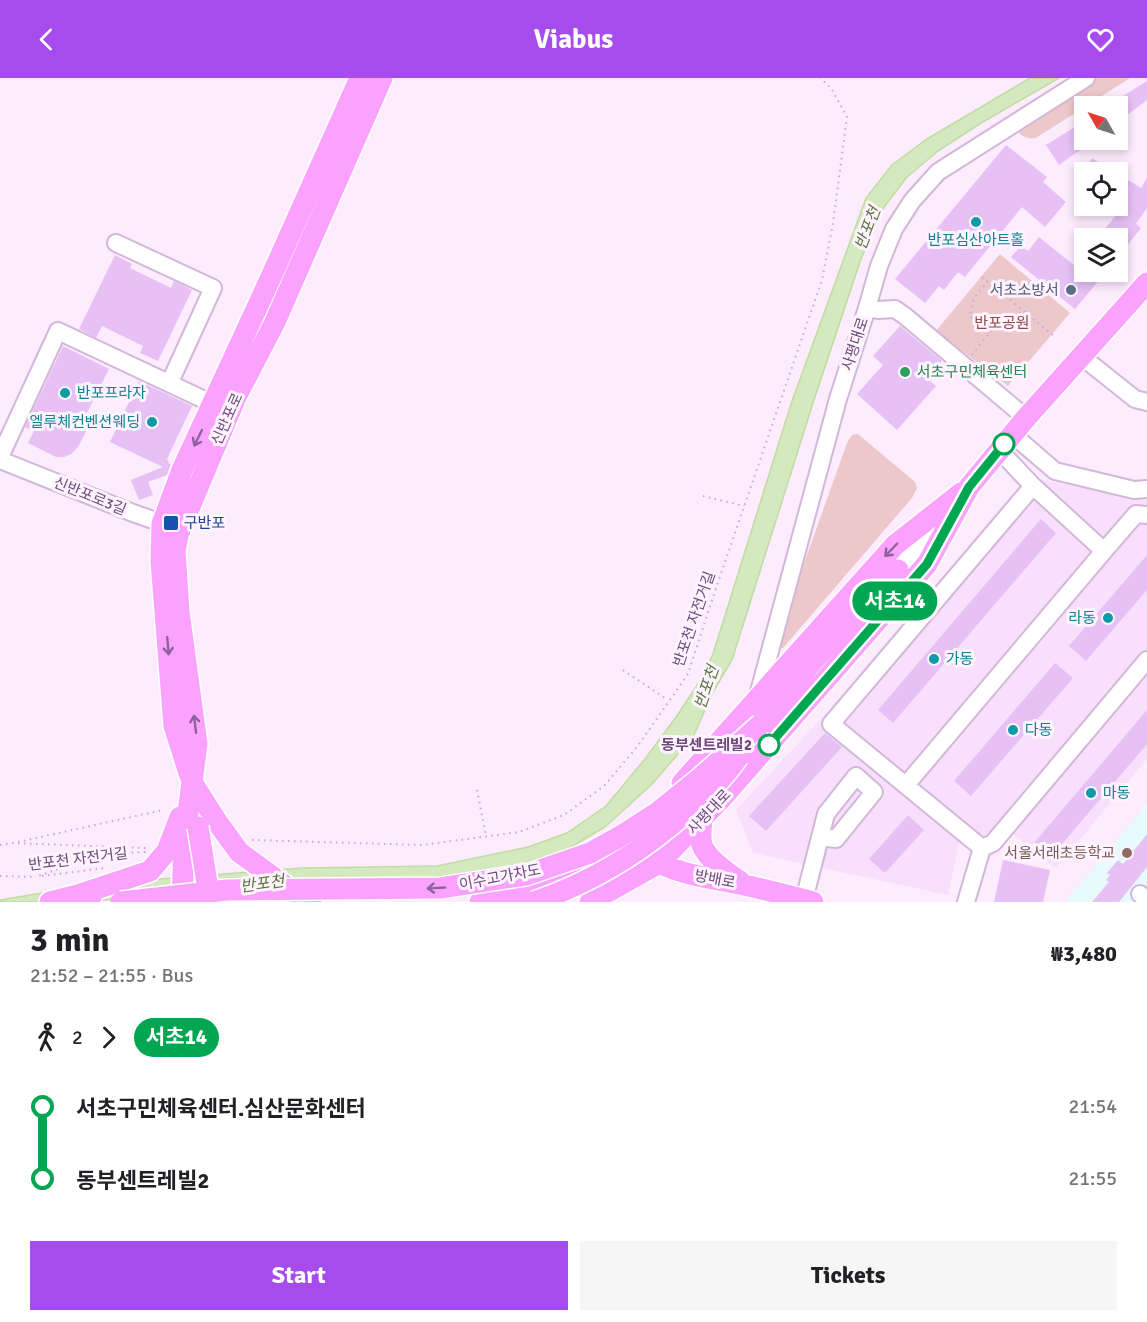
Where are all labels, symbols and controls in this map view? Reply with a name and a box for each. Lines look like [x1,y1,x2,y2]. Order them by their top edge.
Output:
icon: back [30,23,63,56]
text: Viabus [534,23,613,56]
icon: heart [1084,23,1117,56]
north arrow [1074,96,1128,150]
map controls [1074,96,1128,282]
button: locate [1074,162,1128,216]
water label: 반포천 [851,202,886,253]
marker: 반포심산아트홀 [969,215,983,229]
button: layers [1074,228,1128,282]
place label: 반포심산아트홀 [928,231,1024,249]
place label: 서초소방서 [990,281,1059,299]
marker: 서초소방서 [1064,283,1078,297]
park label: 반포공원 [974,314,1030,332]
street label: 사평대로 [838,315,872,373]
place label: 서초구민체육센터 [917,363,1027,381]
marker: 서초구민체육센터 [898,365,912,379]
place label: 반포프라자 [77,384,146,402]
marker: 반포프라자 [58,386,72,400]
street label: 신반포로 [208,390,246,448]
place label: 엘루체컨벤션웨딩 [30,413,140,431]
marker: 엘루체컨벤션웨딩 [145,415,159,429]
one-way arrow [191,428,203,446]
unlabelled marker [993,433,1015,455]
street label: 신반포로3길 [51,473,129,519]
marker: 구반포 [162,514,180,532]
place label: 구반포 [184,514,225,532]
one-way arrow [884,542,898,557]
street label: 반포천 자전거길 [669,569,719,669]
line badge: 서초14 [853,582,937,620]
text: 서초14 [864,588,926,614]
place label: 라동 [1068,609,1096,627]
marker: 라동 [1101,611,1115,625]
one-way arrow [163,636,174,656]
place label: 가동 [946,650,974,668]
marker: 가동 [927,652,941,666]
water label: 반포천 [690,661,724,711]
one-way arrow [189,715,200,735]
place label: 다동 [1025,721,1053,739]
marker: 다동 [1006,723,1020,737]
marker: 동부센트레빌2 [758,734,780,756]
place label: 동부센트레빌2 [661,736,752,754]
place label: 마동 [1103,784,1131,802]
street label: 사평대로 [684,786,734,838]
marker: 마동 [1084,786,1098,800]
street label: 반포천 자전거길 [27,844,129,874]
place label: 서울서래초등학교 [1005,844,1115,862]
marker: 서울서래초등학교 [1120,846,1134,860]
street label: 이수고가차도 [458,860,542,894]
street label: 방배로 [693,866,737,892]
water label: 반포천 [239,871,288,897]
one-way arrow [427,883,447,894]
text: 3 min [30,920,110,961]
text: ₩3,480 [1051,940,1117,967]
text: 21:52 – 21:55 · Bus [30,963,193,988]
icon: walk [30,1021,63,1054]
icon: forward [92,1021,125,1054]
text: 서초14 [146,1024,207,1050]
text: 2 [72,1025,83,1050]
text: 21:54 [1068,1094,1117,1119]
text: 서초구민체육센터.심산문화센터 [76,1095,366,1122]
text: 21:55 [1068,1166,1117,1191]
text: 동부센트레빌2 [76,1167,209,1194]
button: Start [30,1241,568,1310]
button: Tickets [580,1241,1117,1310]

